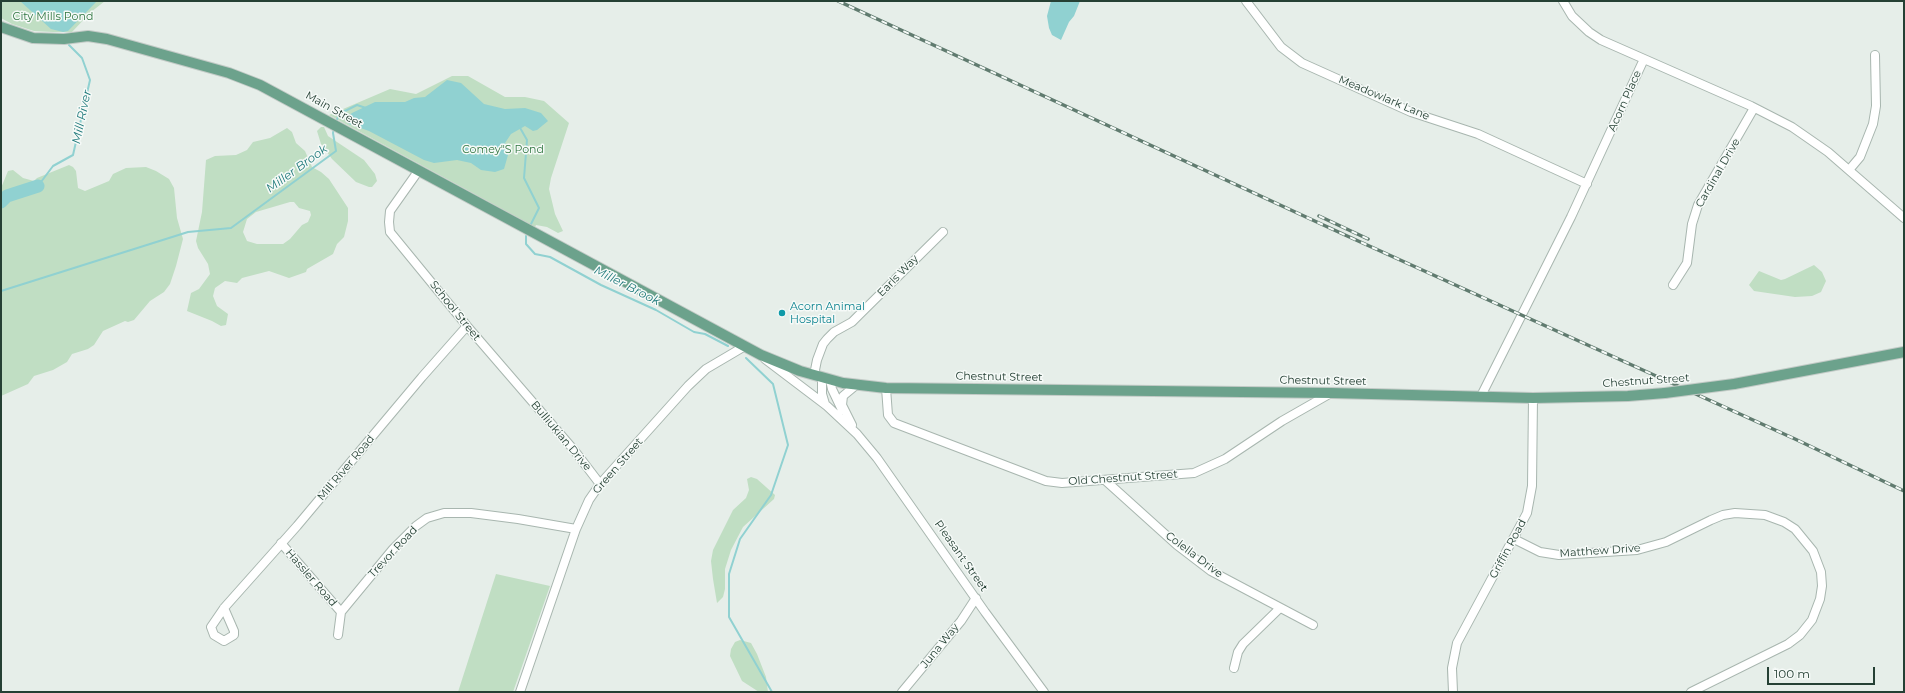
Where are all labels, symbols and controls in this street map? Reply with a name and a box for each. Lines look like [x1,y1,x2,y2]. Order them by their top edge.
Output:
park label: City Mills Pond [13,10,93,24]
street label: Acorn Place [1606,68,1644,134]
street label: Meadowlark Lane [1336,73,1432,123]
water label: Mill River [69,89,95,145]
street label: Main Street [303,89,365,131]
street label: Cardinal Drive [1693,136,1743,210]
water label: Miller Brook [264,142,330,196]
park label: Comey"S Pond [462,143,544,157]
street label: Earls Way [875,252,921,300]
water label: Miller Brook [592,263,662,309]
street label: School Street [427,278,483,344]
place label: Acorn Animal Hospital [790,300,865,326]
marker: Acorn Animal Hospital [777,308,787,318]
street label: Chestnut Street [955,370,1043,384]
street label: Chestnut Street [1602,371,1690,391]
street label: Chestnut Street [1279,374,1367,388]
street label: Bulliukian Drive [528,398,594,474]
street label: Mill River Road [315,432,377,504]
street label: Green Street [590,435,646,497]
street label: Old Chestnut Street [1068,468,1178,488]
street label: Griffin Road [1487,517,1529,581]
street label: Pleasant Street [932,518,990,594]
street label: Trevor Road [366,523,420,581]
street label: Colella Drive [1163,529,1225,581]
street label: Matthew Drive [1559,542,1641,560]
street label: Hassler Road [282,547,340,609]
street label: Juna Way [918,621,962,671]
scale bar [1769,659,1877,685]
text: 100 m [1774,666,1810,681]

